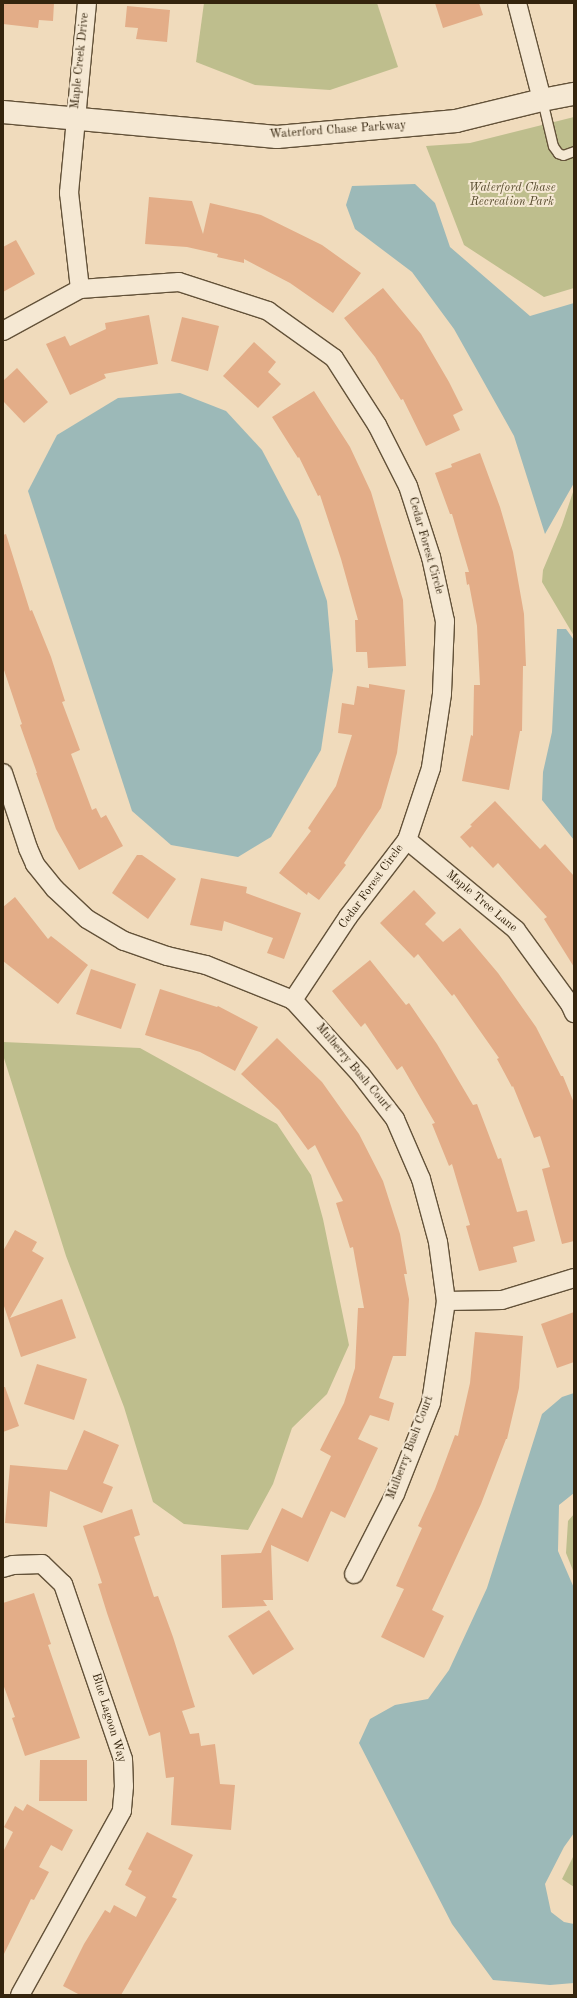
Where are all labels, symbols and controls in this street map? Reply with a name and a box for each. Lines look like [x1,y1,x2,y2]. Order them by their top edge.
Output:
street label: Maple Creek Drive [69,12,93,110]
street label: Waterford Chase Parkway [269,119,407,143]
park label: Waterford Chase Recreation Park [468,182,556,210]
street label: Cedar Forest Circle [404,496,446,596]
street label: Cedar Forest Circle [337,842,407,932]
street label: Maple Tree Lane [443,868,519,936]
street label: Mulberry Bush Court [312,1021,394,1115]
street label: Mulberry Bush Court [385,1394,437,1502]
street label: Blue Lagoon Way [88,1671,128,1765]

